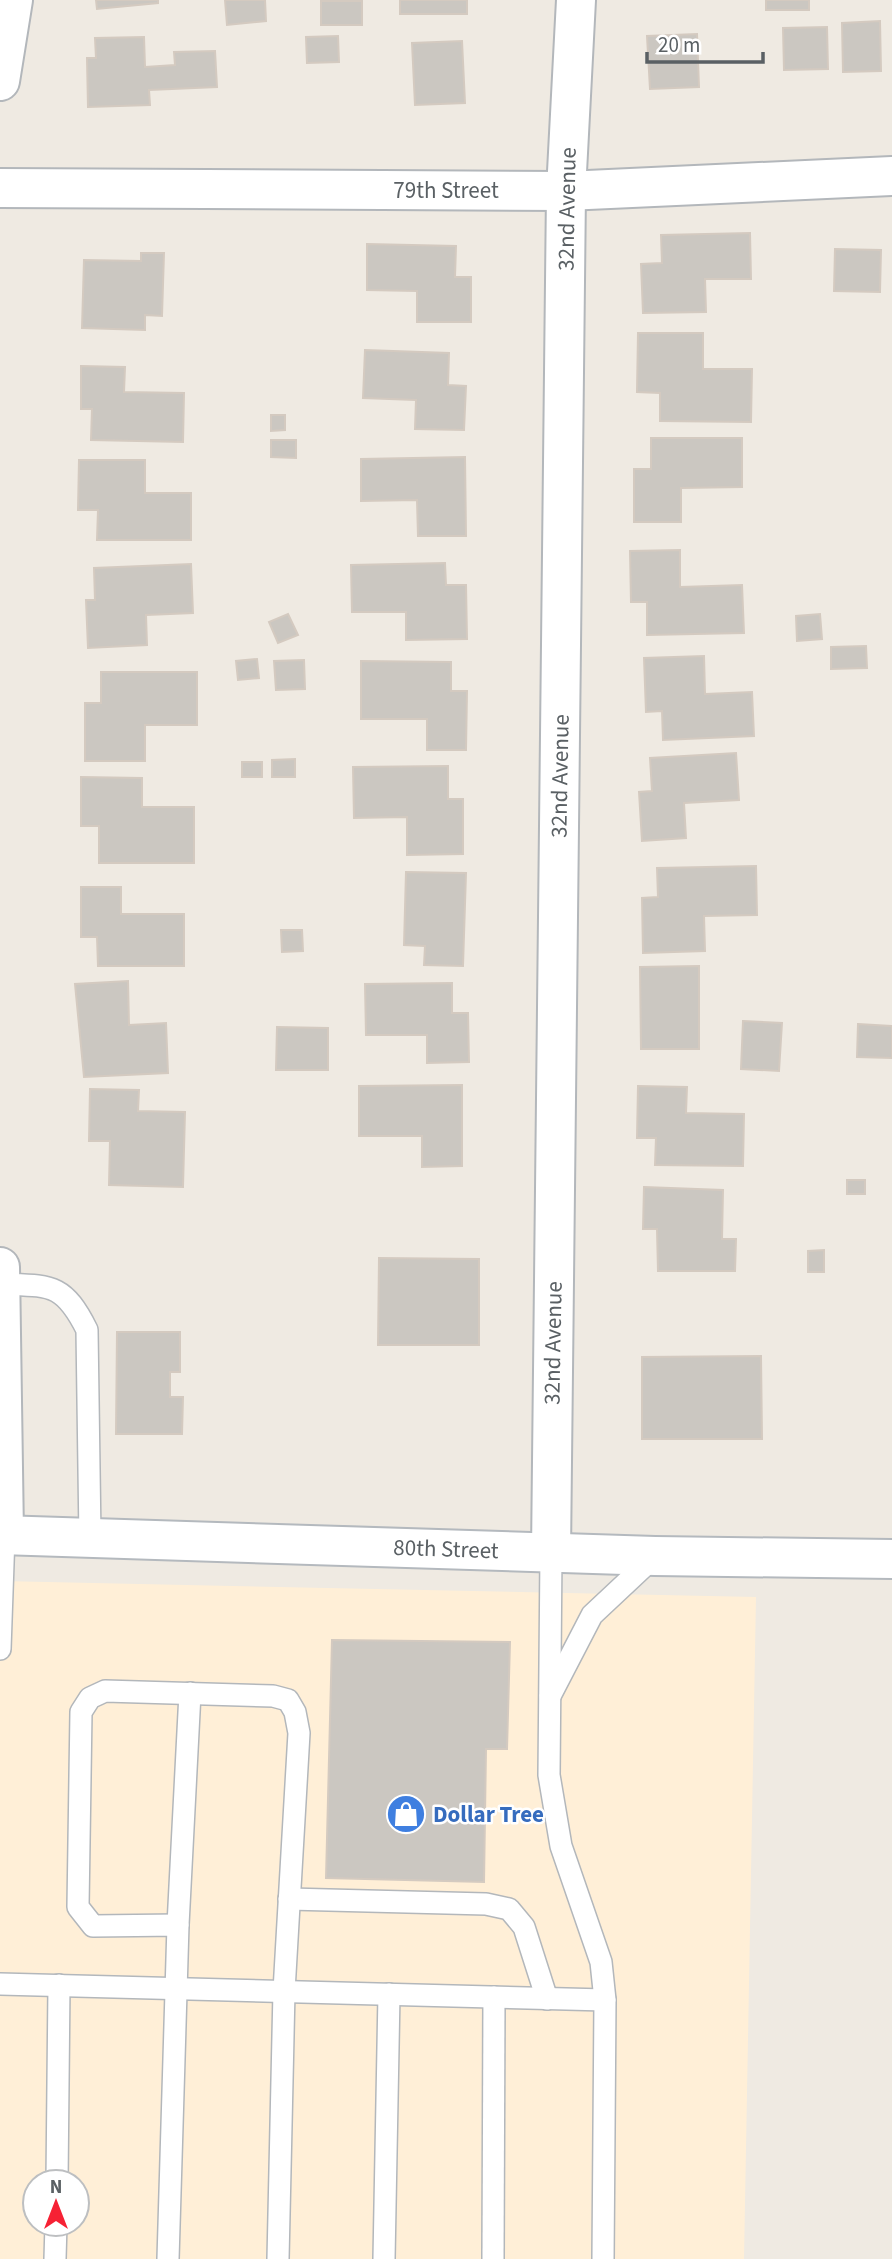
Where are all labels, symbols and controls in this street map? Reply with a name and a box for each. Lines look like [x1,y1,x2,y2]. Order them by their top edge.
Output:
scale bar [647,21,762,65]
text: 20 m [658,30,700,60]
street label: 32nd Avenue [549,147,585,271]
street label: 79th Street [393,174,499,207]
street label: 32nd Avenue [542,714,578,838]
street label: 32nd Avenue [535,1281,571,1405]
street label: 80th Street [393,1531,499,1567]
shop icon: Dollar Tree [385,1793,427,1835]
place label: Dollar Tree [433,1798,544,1831]
north arrow [21,2168,91,2238]
text: N [50,2174,62,2201]

